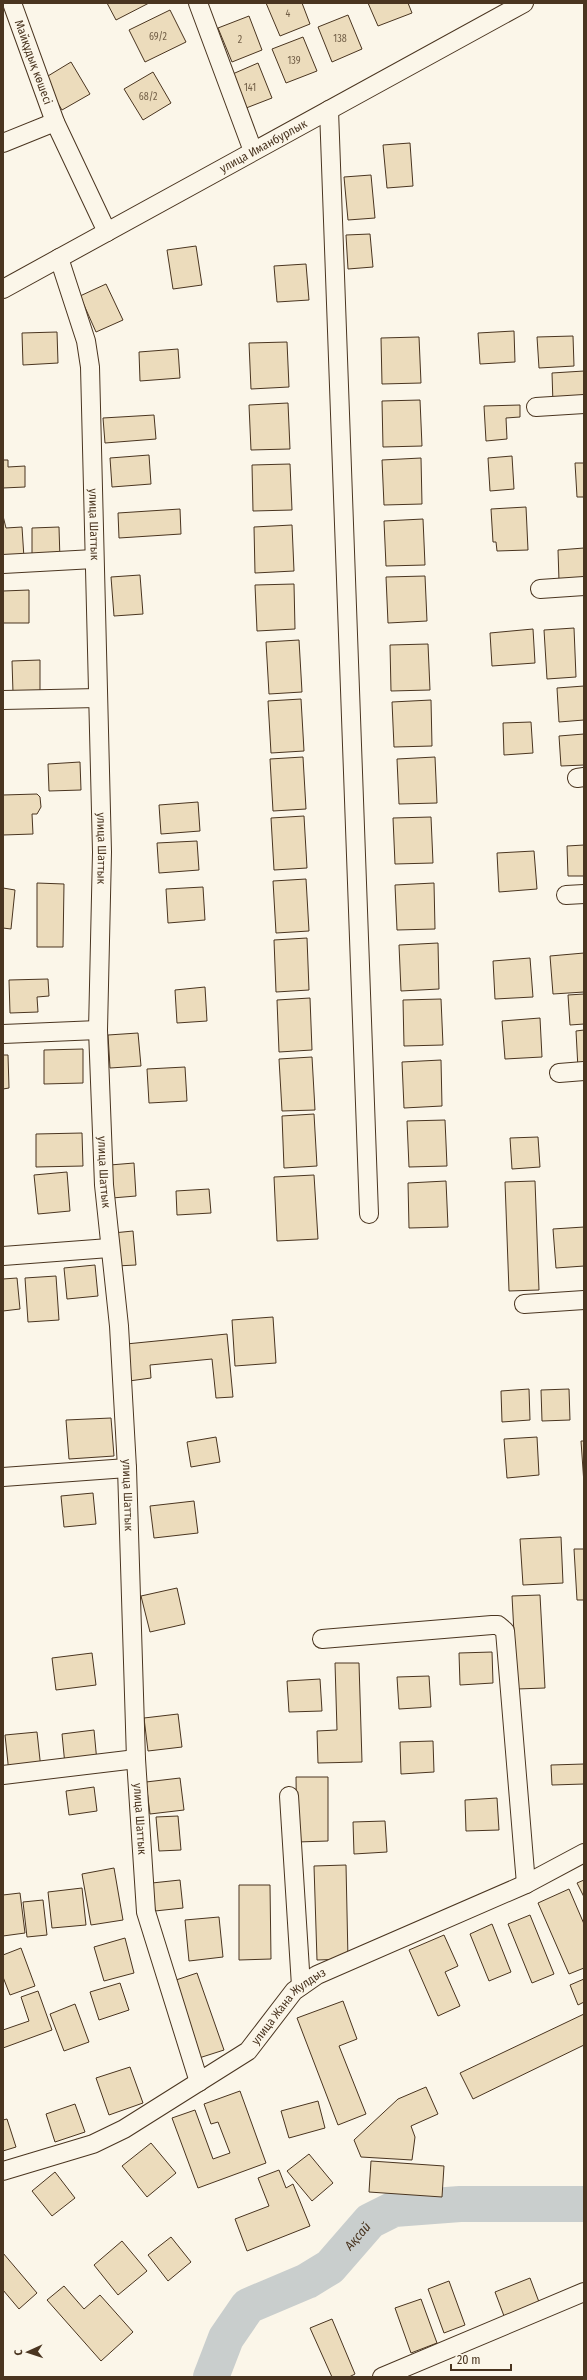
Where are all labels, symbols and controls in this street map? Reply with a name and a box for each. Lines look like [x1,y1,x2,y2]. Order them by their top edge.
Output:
house number: 4 [286,8,291,20]
street label: Майқұдық көшесі [12,18,55,106]
house number: 69/2 [149,31,168,43]
house number: 138 [333,33,347,45]
house number: 2 [238,34,243,46]
house number: 139 [287,55,301,67]
house number: 141 [244,82,256,94]
house number: 68/2 [139,91,158,103]
street label: улица Иманбурлык [217,116,310,176]
street label: улица Шаттык [86,488,102,561]
street label: улица Шаттык [94,812,109,885]
street label: улица Шаттык [95,1136,113,1209]
street label: улица Шаттык [120,1459,136,1532]
street label: улица Шаттык [131,1782,149,1856]
street label: улица Жана Жулдыз [248,1965,328,2047]
water label: Ақсай [341,2219,374,2254]
north arrow [8,2332,48,2372]
scale bar [451,2346,511,2372]
text: С [12,2349,25,2356]
text: 20 m [457,2353,481,2367]

